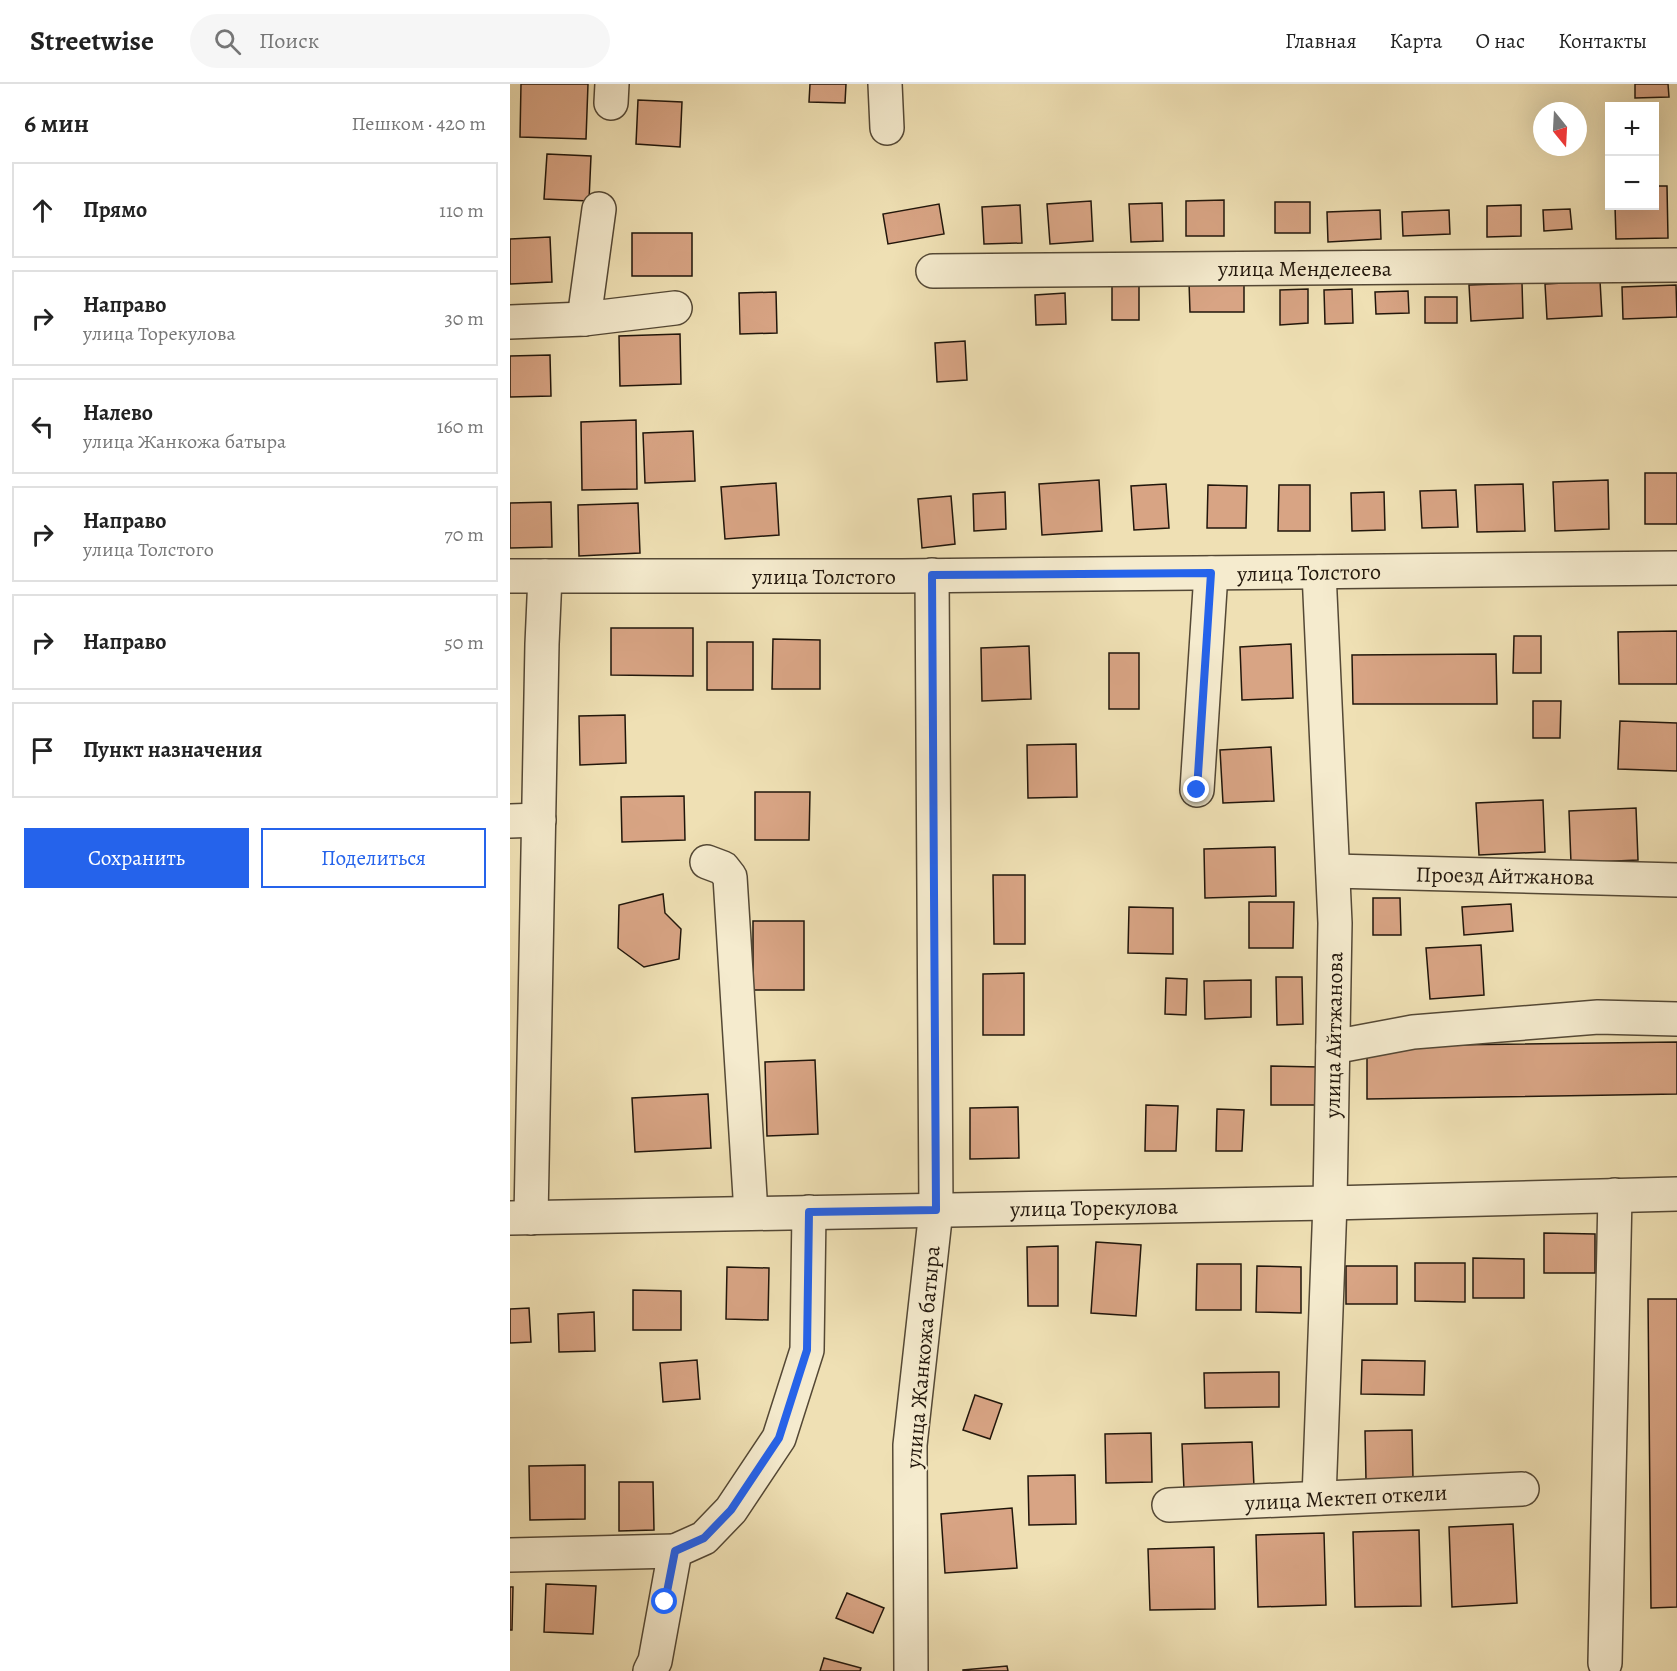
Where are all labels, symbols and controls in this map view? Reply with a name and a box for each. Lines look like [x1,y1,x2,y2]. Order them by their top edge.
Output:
search box [190,14,610,68]
text: Streetwise [30,22,154,60]
icon: search [211,25,244,58]
text: Поиск [259,26,319,56]
text: Главная [1285,27,1357,55]
text: Карта [1390,27,1442,55]
text: О нас [1475,27,1525,55]
text: Контакты [1558,27,1647,55]
north arrow [1533,102,1587,156]
map controls [1605,102,1659,210]
button: + [1605,102,1659,156]
text: 6 мин [24,106,89,141]
text: Пешком · 420 m [352,110,486,137]
button: − [1605,156,1659,210]
icon: ahead [26,194,59,227]
text: Прямо [83,195,147,225]
text: 110 m [439,197,484,224]
street label: улица Менделеева [1217,254,1393,284]
text: Направо [83,290,166,320]
icon: right [26,302,59,335]
text: 30 m [444,305,484,332]
text: улица Торекулова [83,320,236,347]
text: Налево [83,398,153,428]
icon: left [26,410,59,443]
text: 160 m [437,413,484,440]
text: улица Жанкожа батыра [83,428,286,455]
text: Направо [83,506,166,536]
icon: right [26,518,59,551]
text: 70 m [444,521,484,548]
text: улица Толстого [83,536,214,563]
street label: улица Толстого [1236,557,1381,589]
street label: улица Толстого [751,562,896,592]
icon: right [26,626,59,659]
text: Направо [83,627,166,657]
text: 50 m [444,629,484,656]
icon: arrive [26,734,59,767]
text: Пункт назначения [83,735,262,765]
route end [1183,776,1209,802]
button: Сохранить [24,828,249,888]
button: Поделиться [261,828,486,888]
street label: Проезд Айтжанова [1415,859,1595,893]
street label: улица Айтжанова [1318,951,1350,1119]
street label: улица Торекулова [1009,1192,1179,1224]
street label: улица Жанкожа батыра [898,1244,948,1471]
street label: улица Мектеп откели [1243,1478,1448,1518]
route start [651,1588,677,1614]

